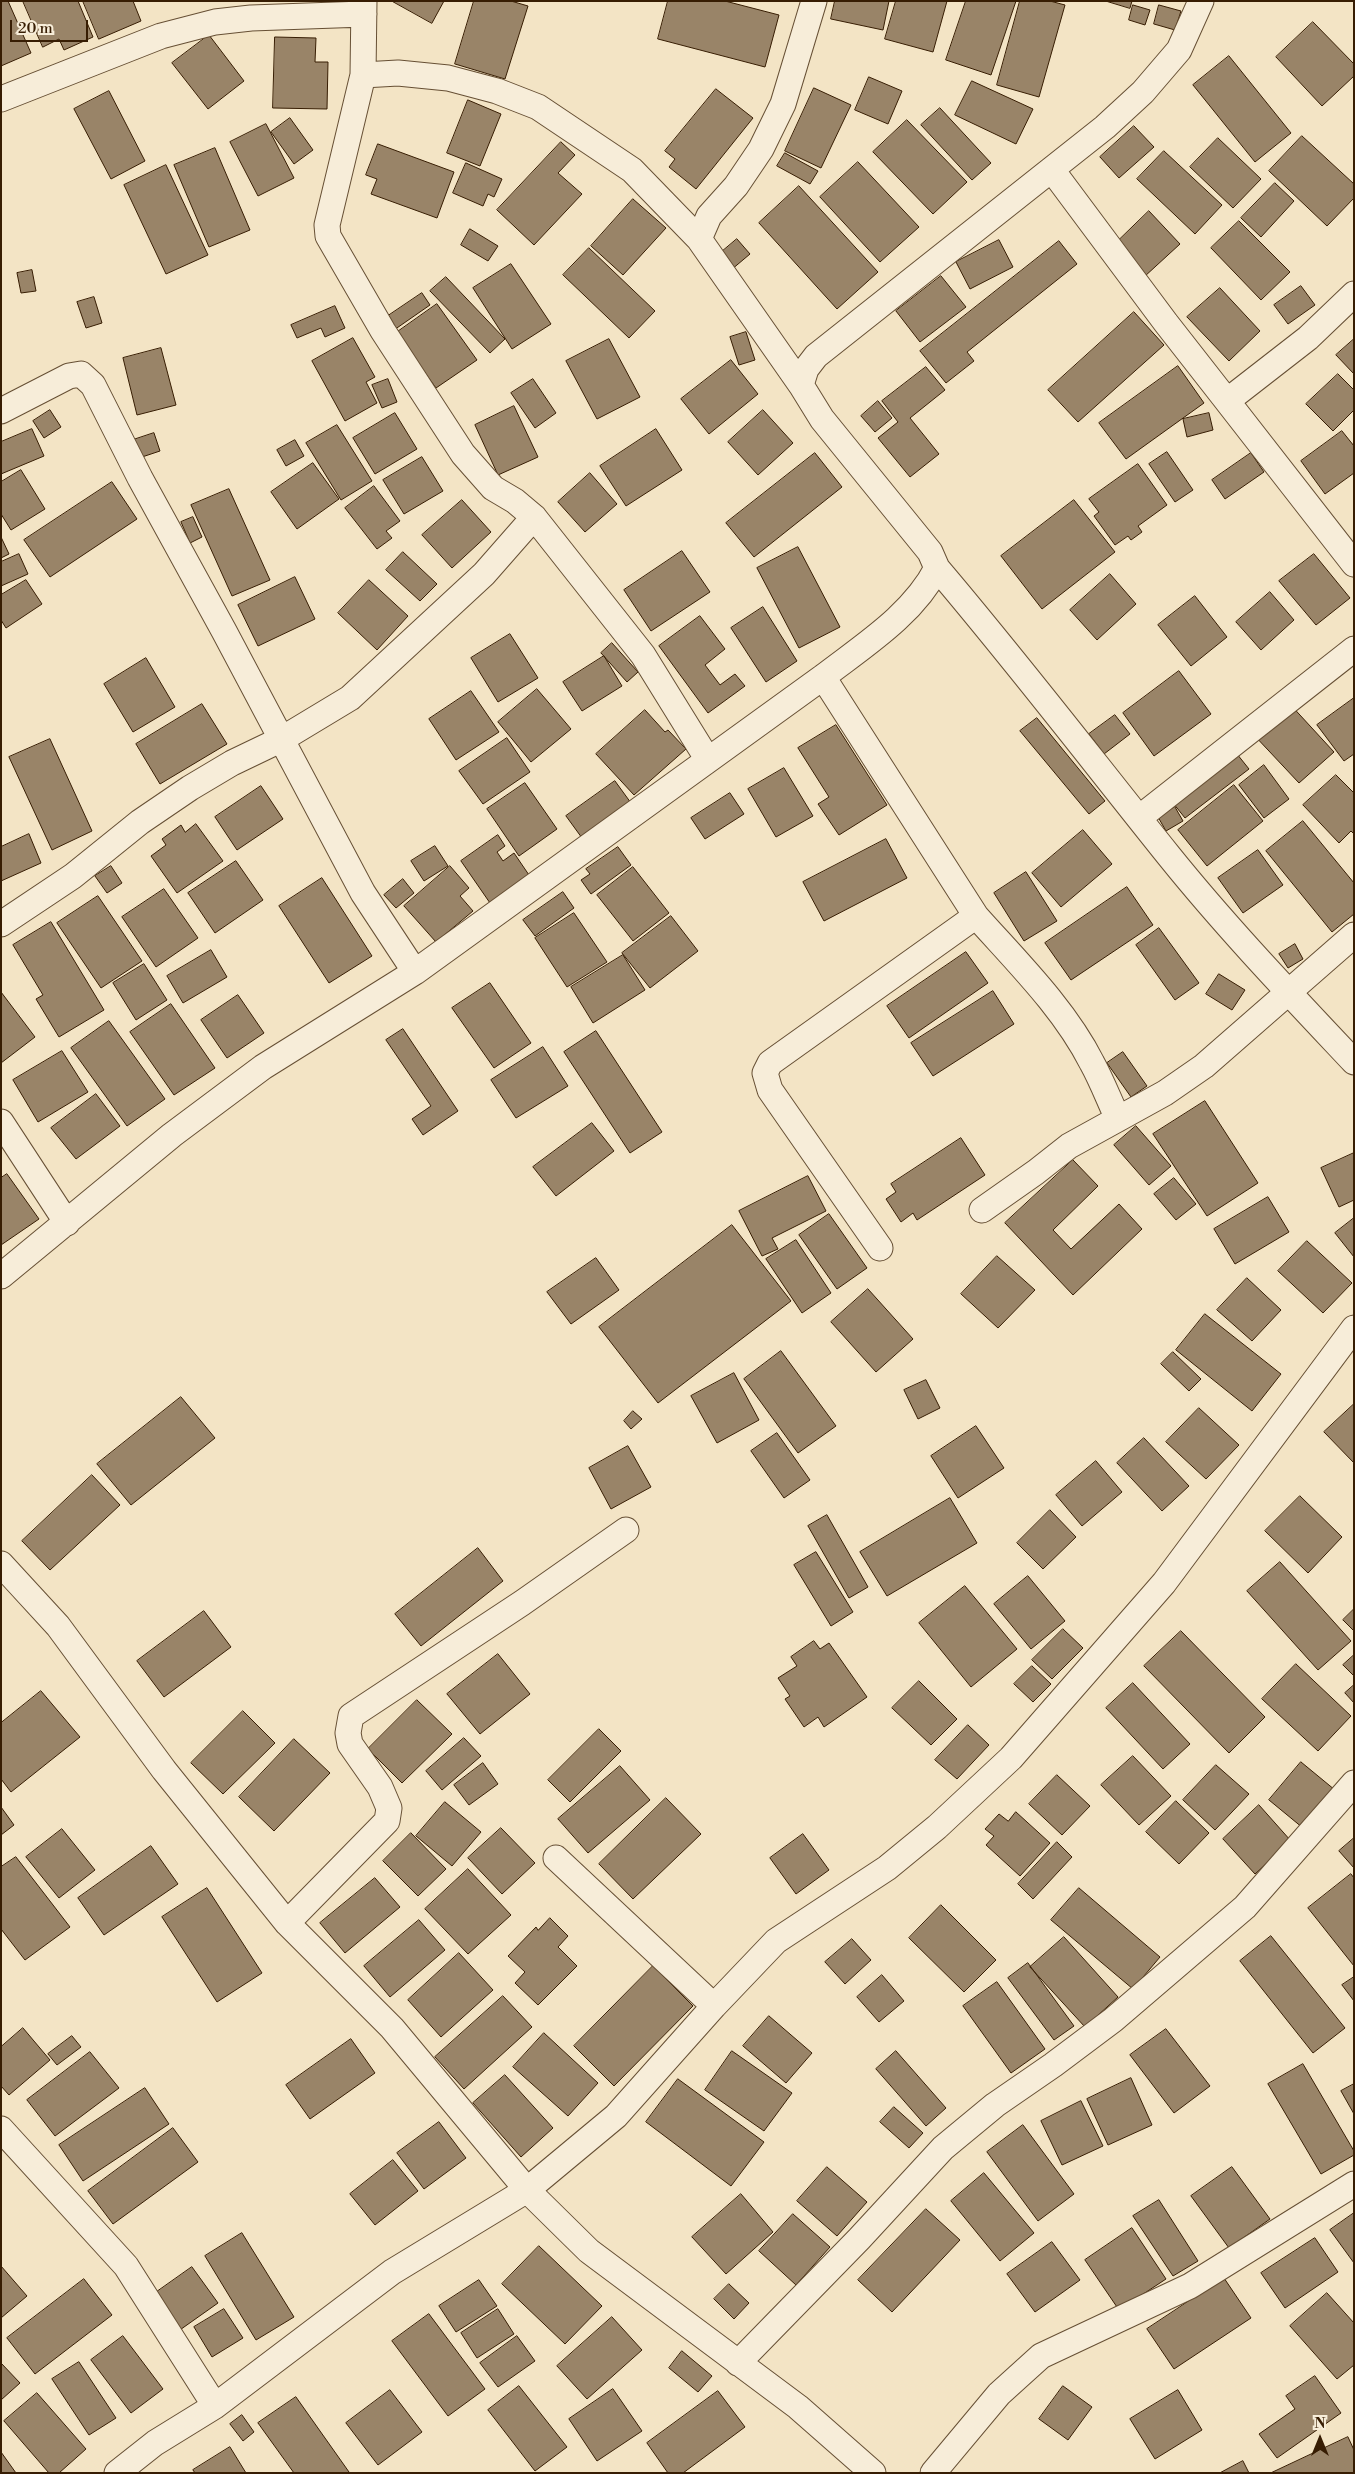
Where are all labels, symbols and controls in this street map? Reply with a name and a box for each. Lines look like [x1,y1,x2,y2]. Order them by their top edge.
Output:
scale bar [12,10,90,42]
text: 20 m [18,19,53,38]
north arrow [1295,2414,1345,2464]
text: N [1314,2415,1326,2433]

